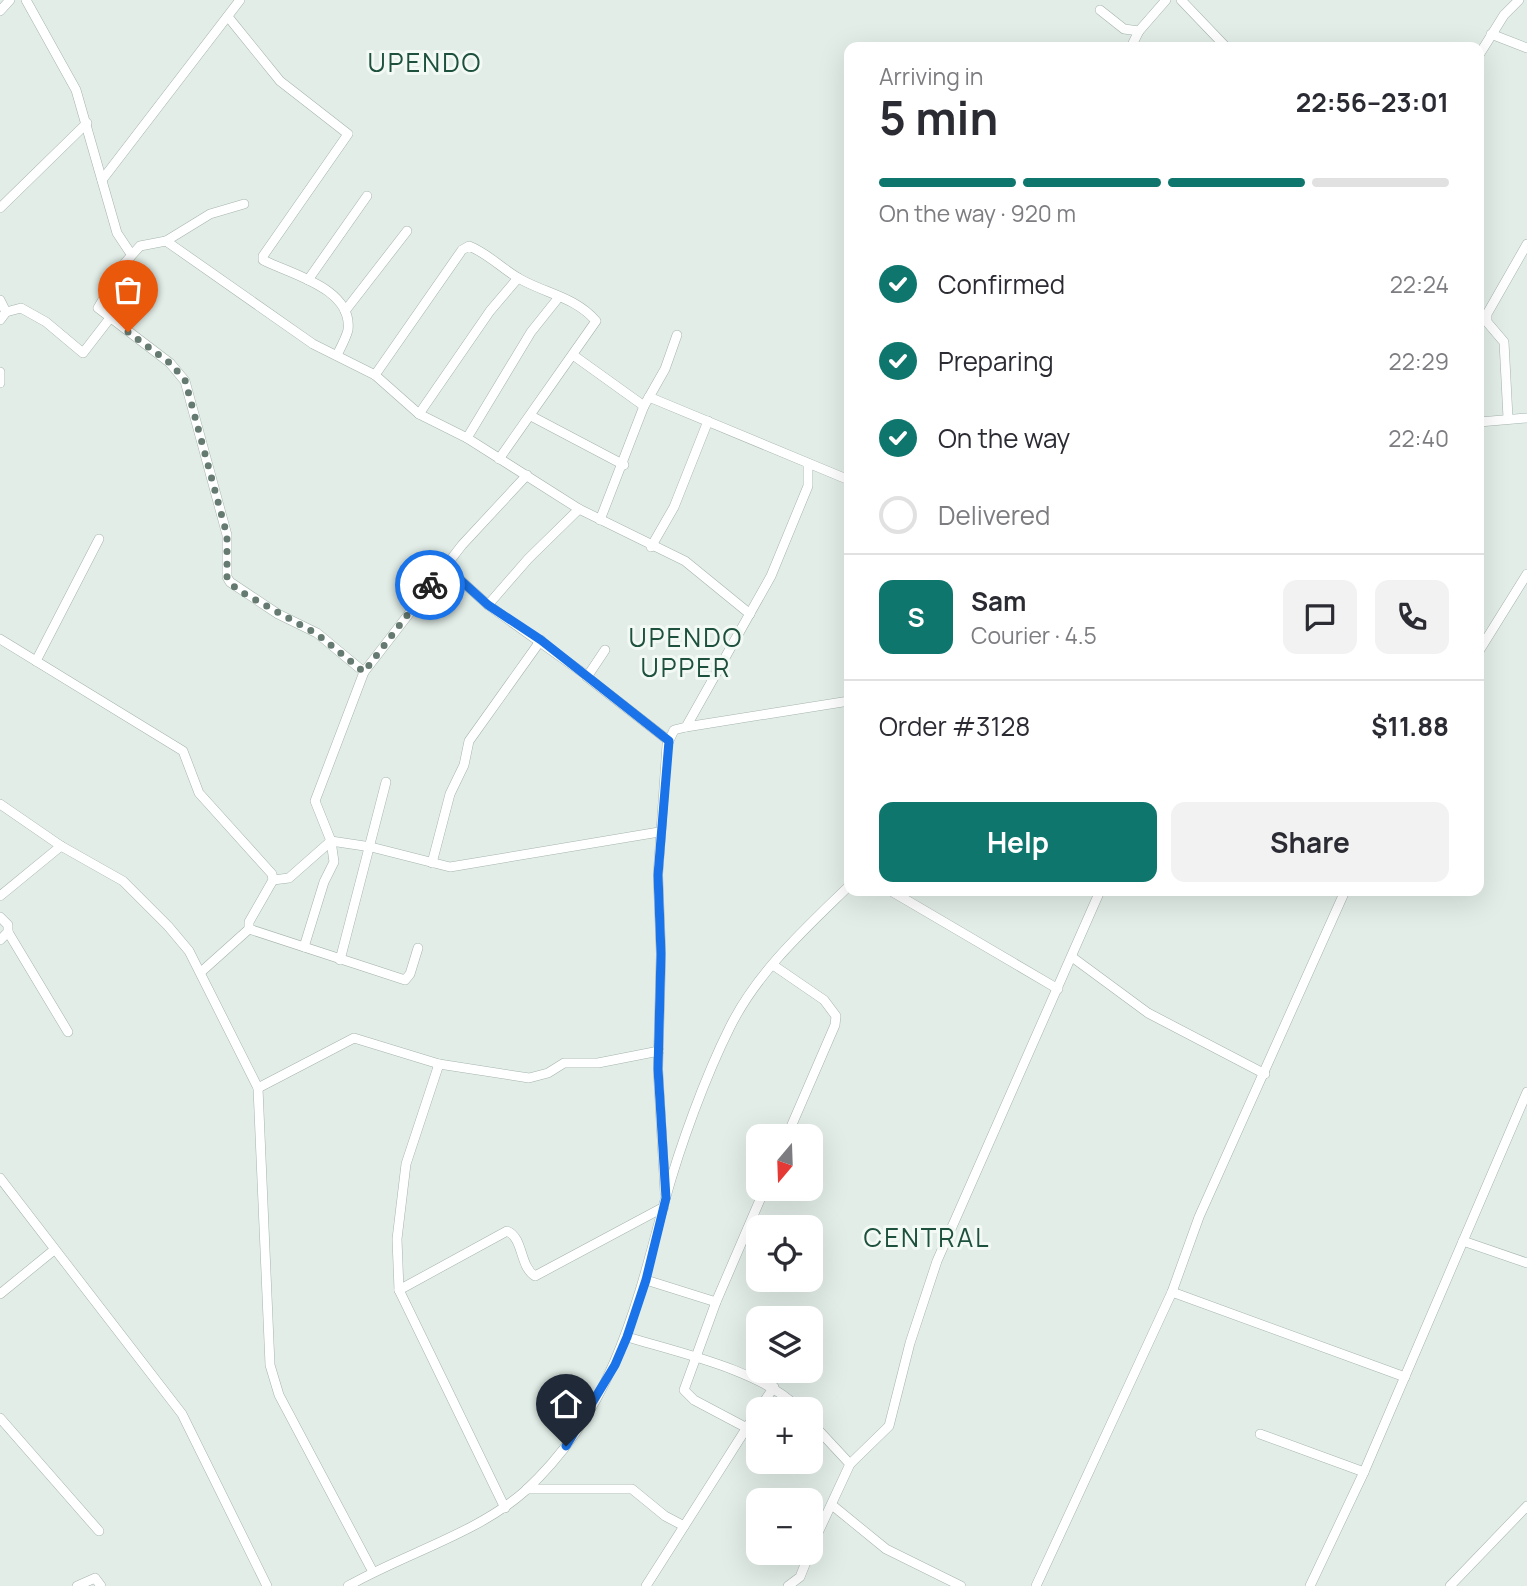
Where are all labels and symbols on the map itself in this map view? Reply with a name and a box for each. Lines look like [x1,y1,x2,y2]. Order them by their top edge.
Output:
district label: UPENDO [368,44,482,80]
pin [98,260,158,332]
courier [395,550,465,620]
district label: UPENDO UPPER [629,619,743,685]
north arrow [746,1124,822,1200]
district label: CENTRAL [864,1219,990,1255]
pin [536,1374,596,1446]

